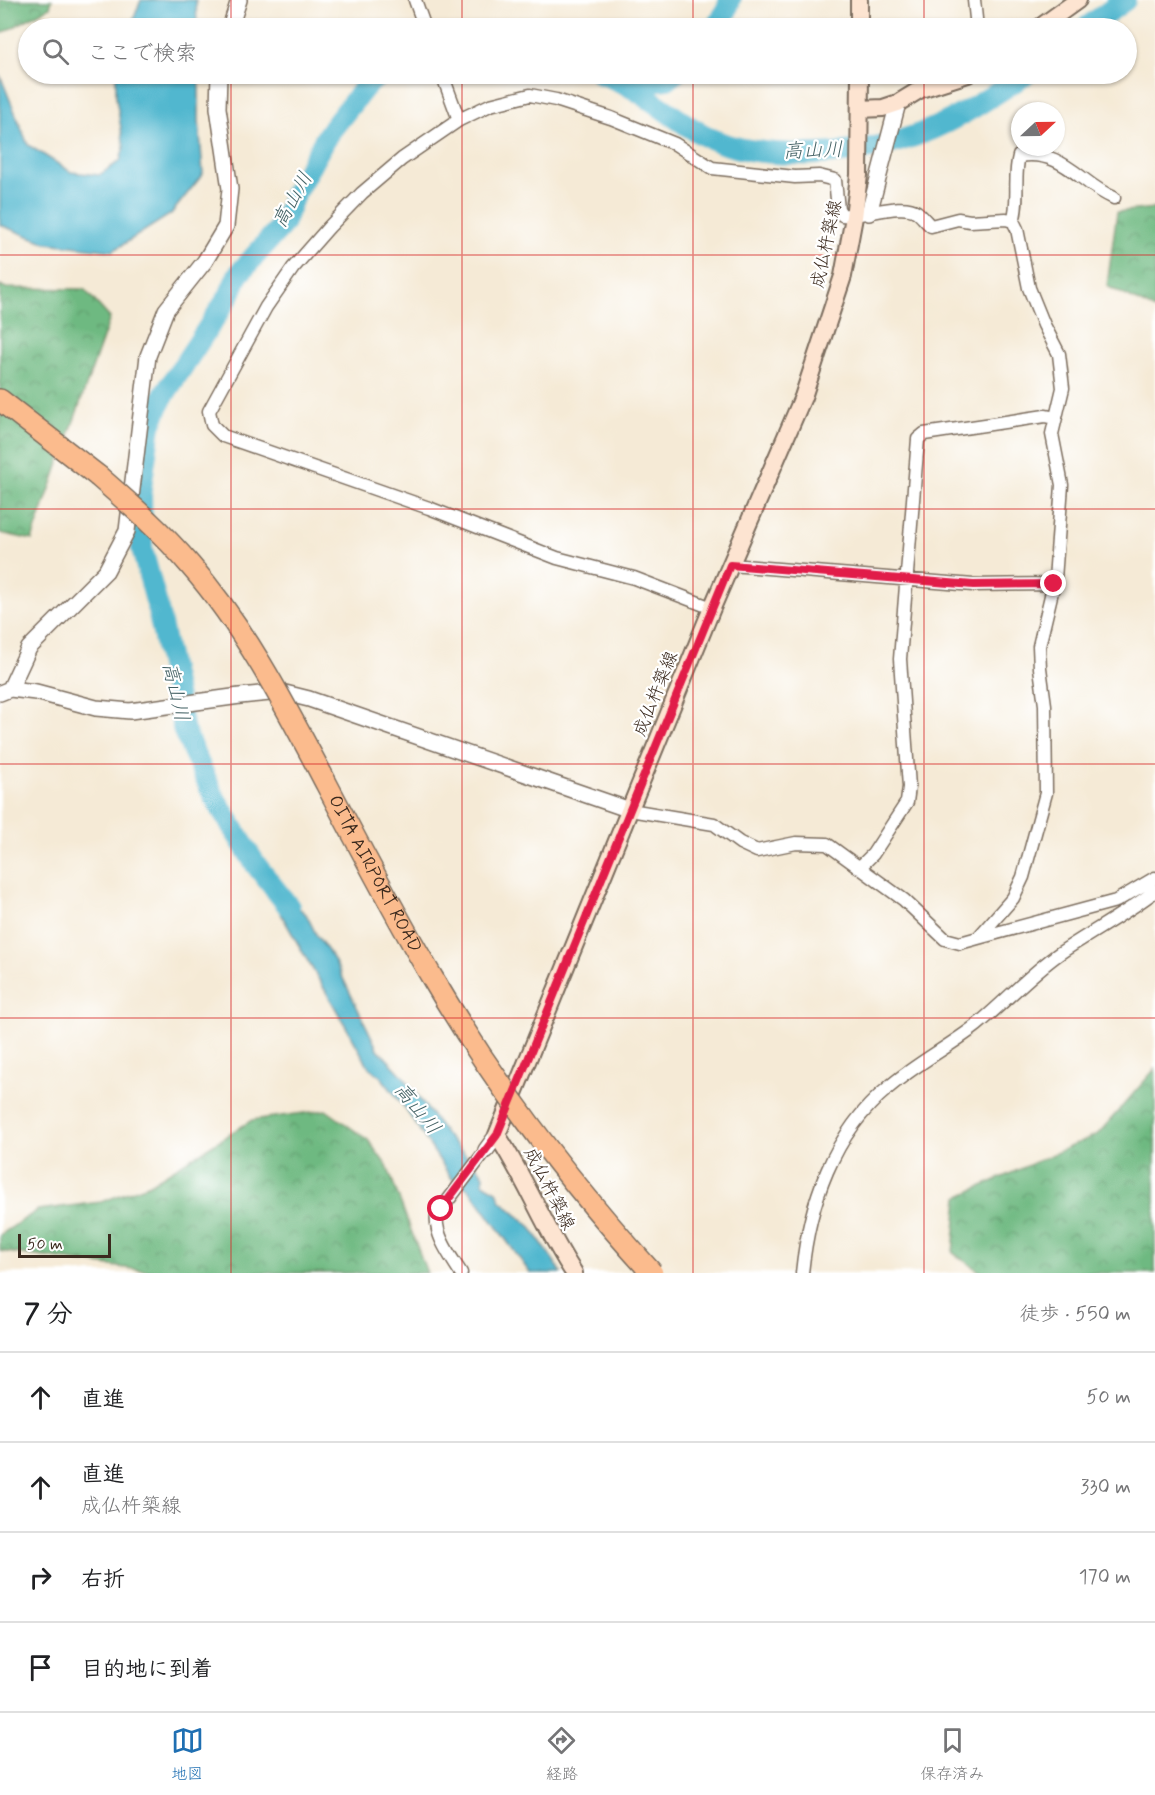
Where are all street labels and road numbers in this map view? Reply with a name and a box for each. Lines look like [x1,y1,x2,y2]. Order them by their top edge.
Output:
street label: 成仏杵築線 [806,197,848,291]
street label: 成仏杵築線 [628,648,684,740]
street label: OITA AIRPORT ROAD [323,791,427,957]
street label: 成仏杵築線 [518,1143,580,1235]

